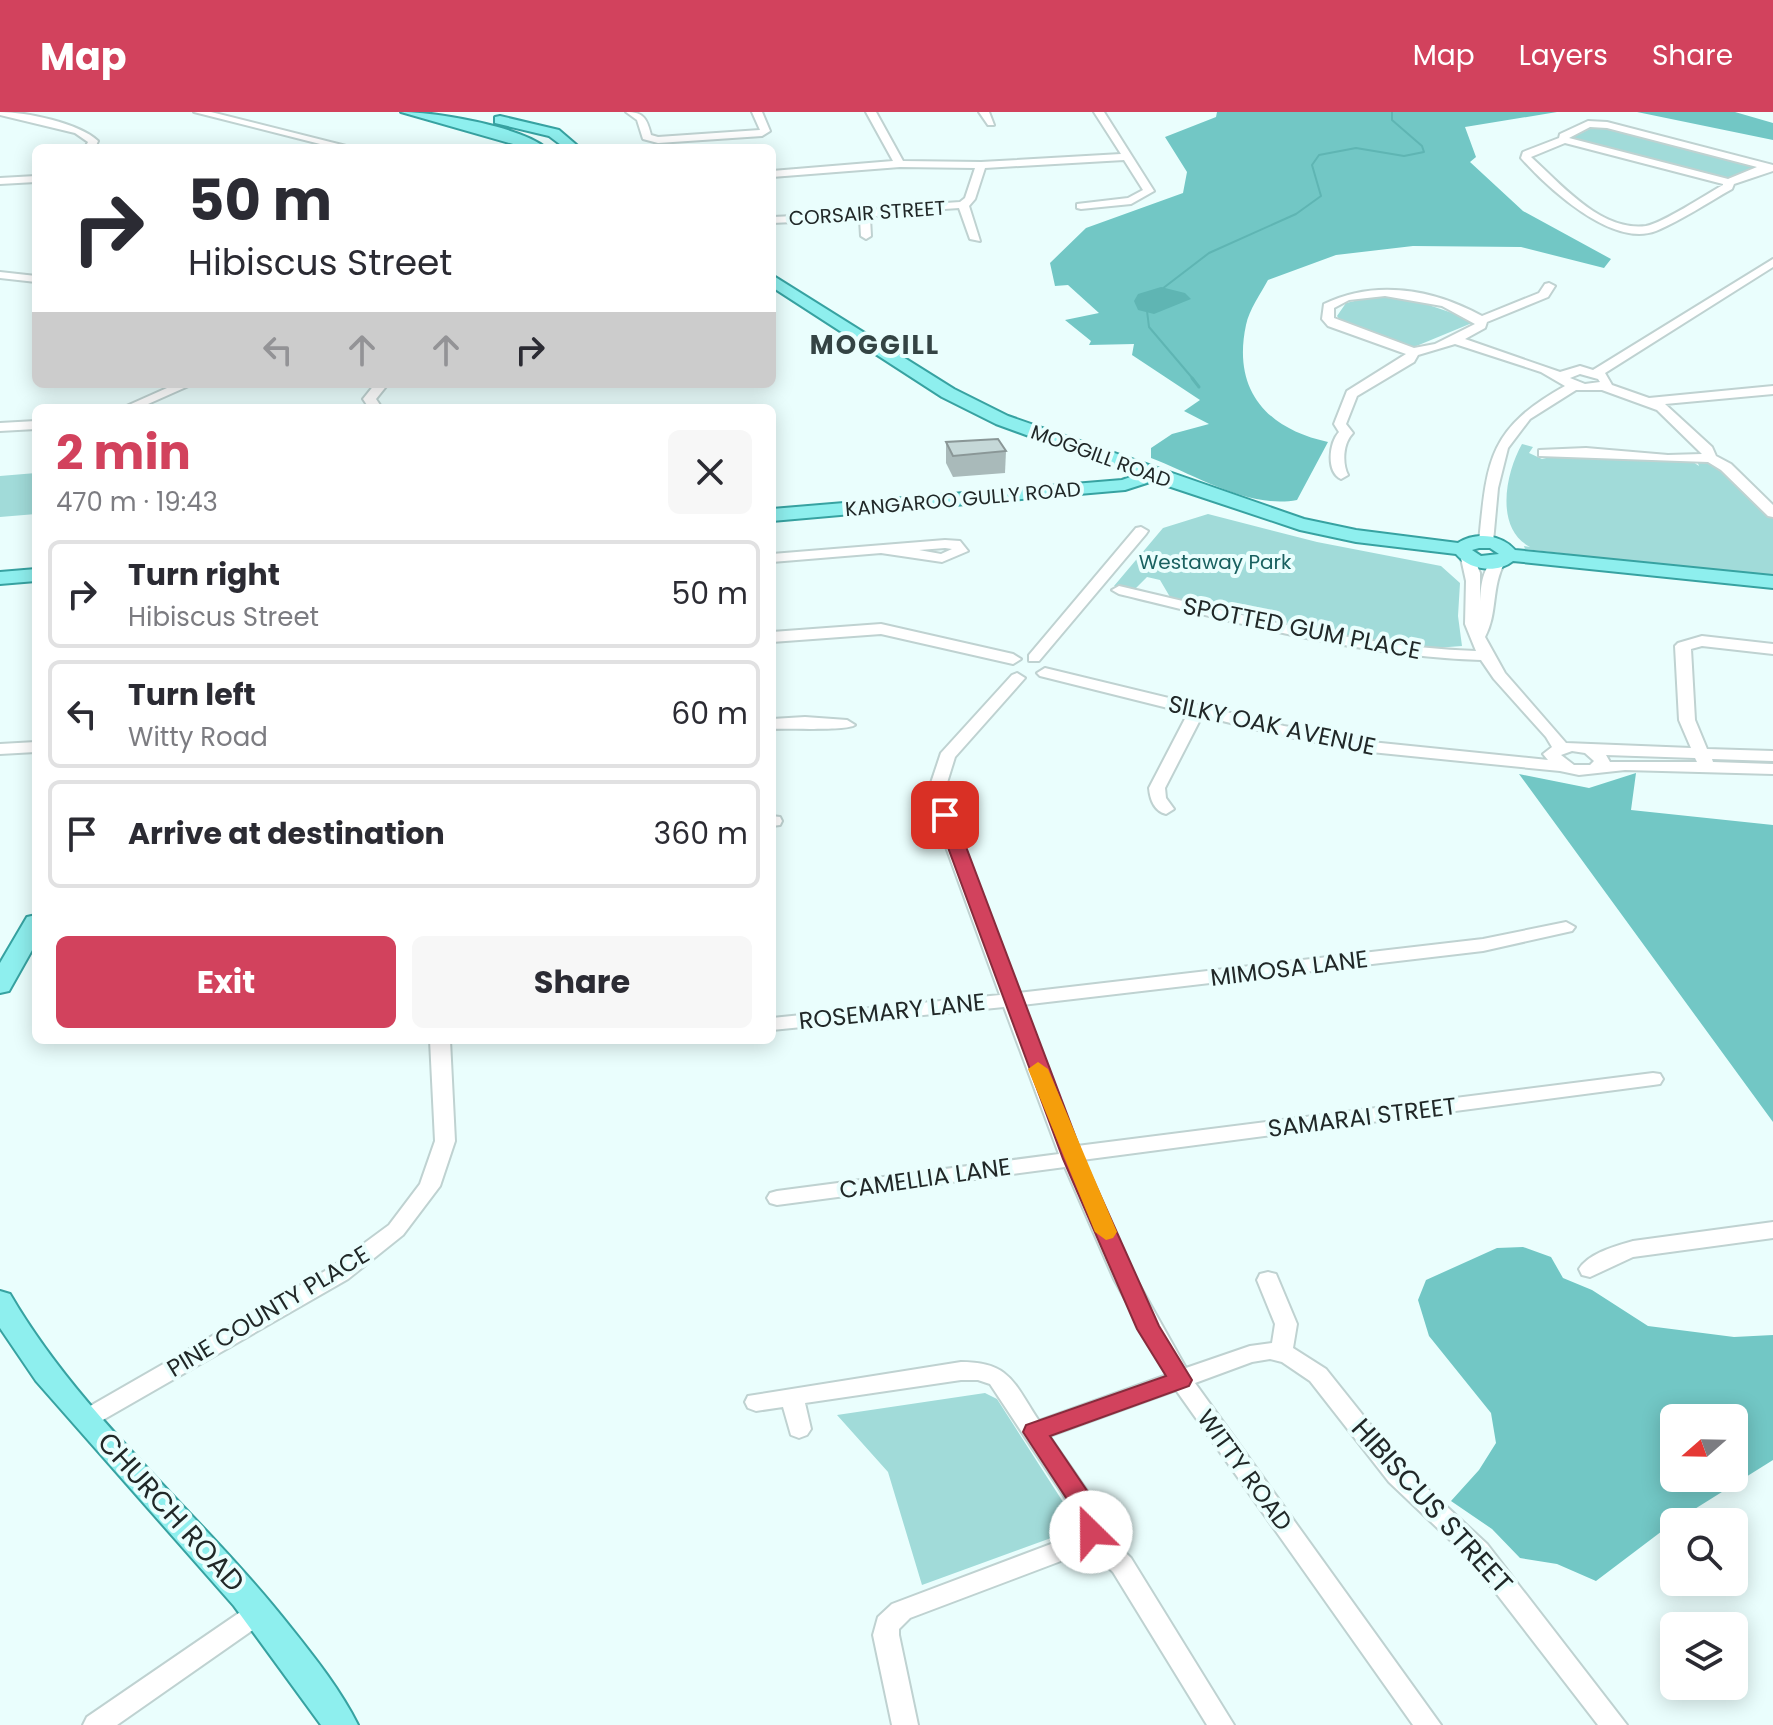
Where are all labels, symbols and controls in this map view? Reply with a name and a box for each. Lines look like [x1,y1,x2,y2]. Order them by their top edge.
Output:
text: Map [40,30,127,83]
text: Map [1413,36,1475,75]
text: Layers [1519,36,1608,75]
text: Share [1652,36,1733,75]
text: 50 m [188,161,332,240]
icon: right [56,176,160,280]
street label: CORSAIR STREET [788,194,946,232]
text: Hibiscus Street [188,237,452,288]
district label: MOGGILL [810,327,940,363]
icon: left [256,328,300,372]
icon: ahead [340,328,384,372]
icon: ahead [424,328,468,372]
icon: right [508,328,552,372]
street label: MOGGILL ROAD [1027,418,1175,494]
text: 2 min [56,419,191,486]
button: close [668,430,752,514]
street label: KANGAROO GULLY ROAD [844,475,1082,523]
text: 470 m · 19:43 [56,484,218,520]
park label: Westaway Park [1139,548,1292,576]
text: Turn right [128,553,280,596]
icon: right [60,572,104,616]
text: 50 m [671,572,748,615]
street label: SPOTTED GUM PLACE [1180,589,1424,667]
text: Hibiscus Street [128,599,319,635]
text: Turn left [128,673,256,716]
street label: SILKY OAK AVENUE [1165,687,1379,763]
icon: left [60,692,104,736]
text: 60 m [671,692,748,735]
text: Witty Road [128,719,268,755]
pin [911,781,979,849]
icon: arrive [923,793,967,837]
icon: arrive [60,812,104,856]
text: Arrive at destination [128,812,445,855]
text: 360 m [654,812,748,855]
button: Exit [56,936,396,1028]
button: Share [412,936,752,1028]
street label: MIMOSA LANE [1208,942,1370,994]
street label: ROSEMARY LANE [797,985,987,1037]
street label: SAMARAI STREET [1266,1089,1458,1145]
street label: CAMELLIA LANE [837,1150,1013,1206]
street label: PINE COUNTY PLACE [161,1237,375,1385]
street label: WITTY ROAD [1190,1403,1300,1537]
north arrow [1660,1404,1748,1492]
map controls [1660,1404,1748,1700]
street label: HIBISCUS STREET [1343,1410,1521,1602]
street label: CHURCH ROAD [89,1423,253,1601]
position arrow [1049,1490,1133,1574]
button: search [1660,1508,1748,1596]
button: layers [1660,1612,1748,1700]

